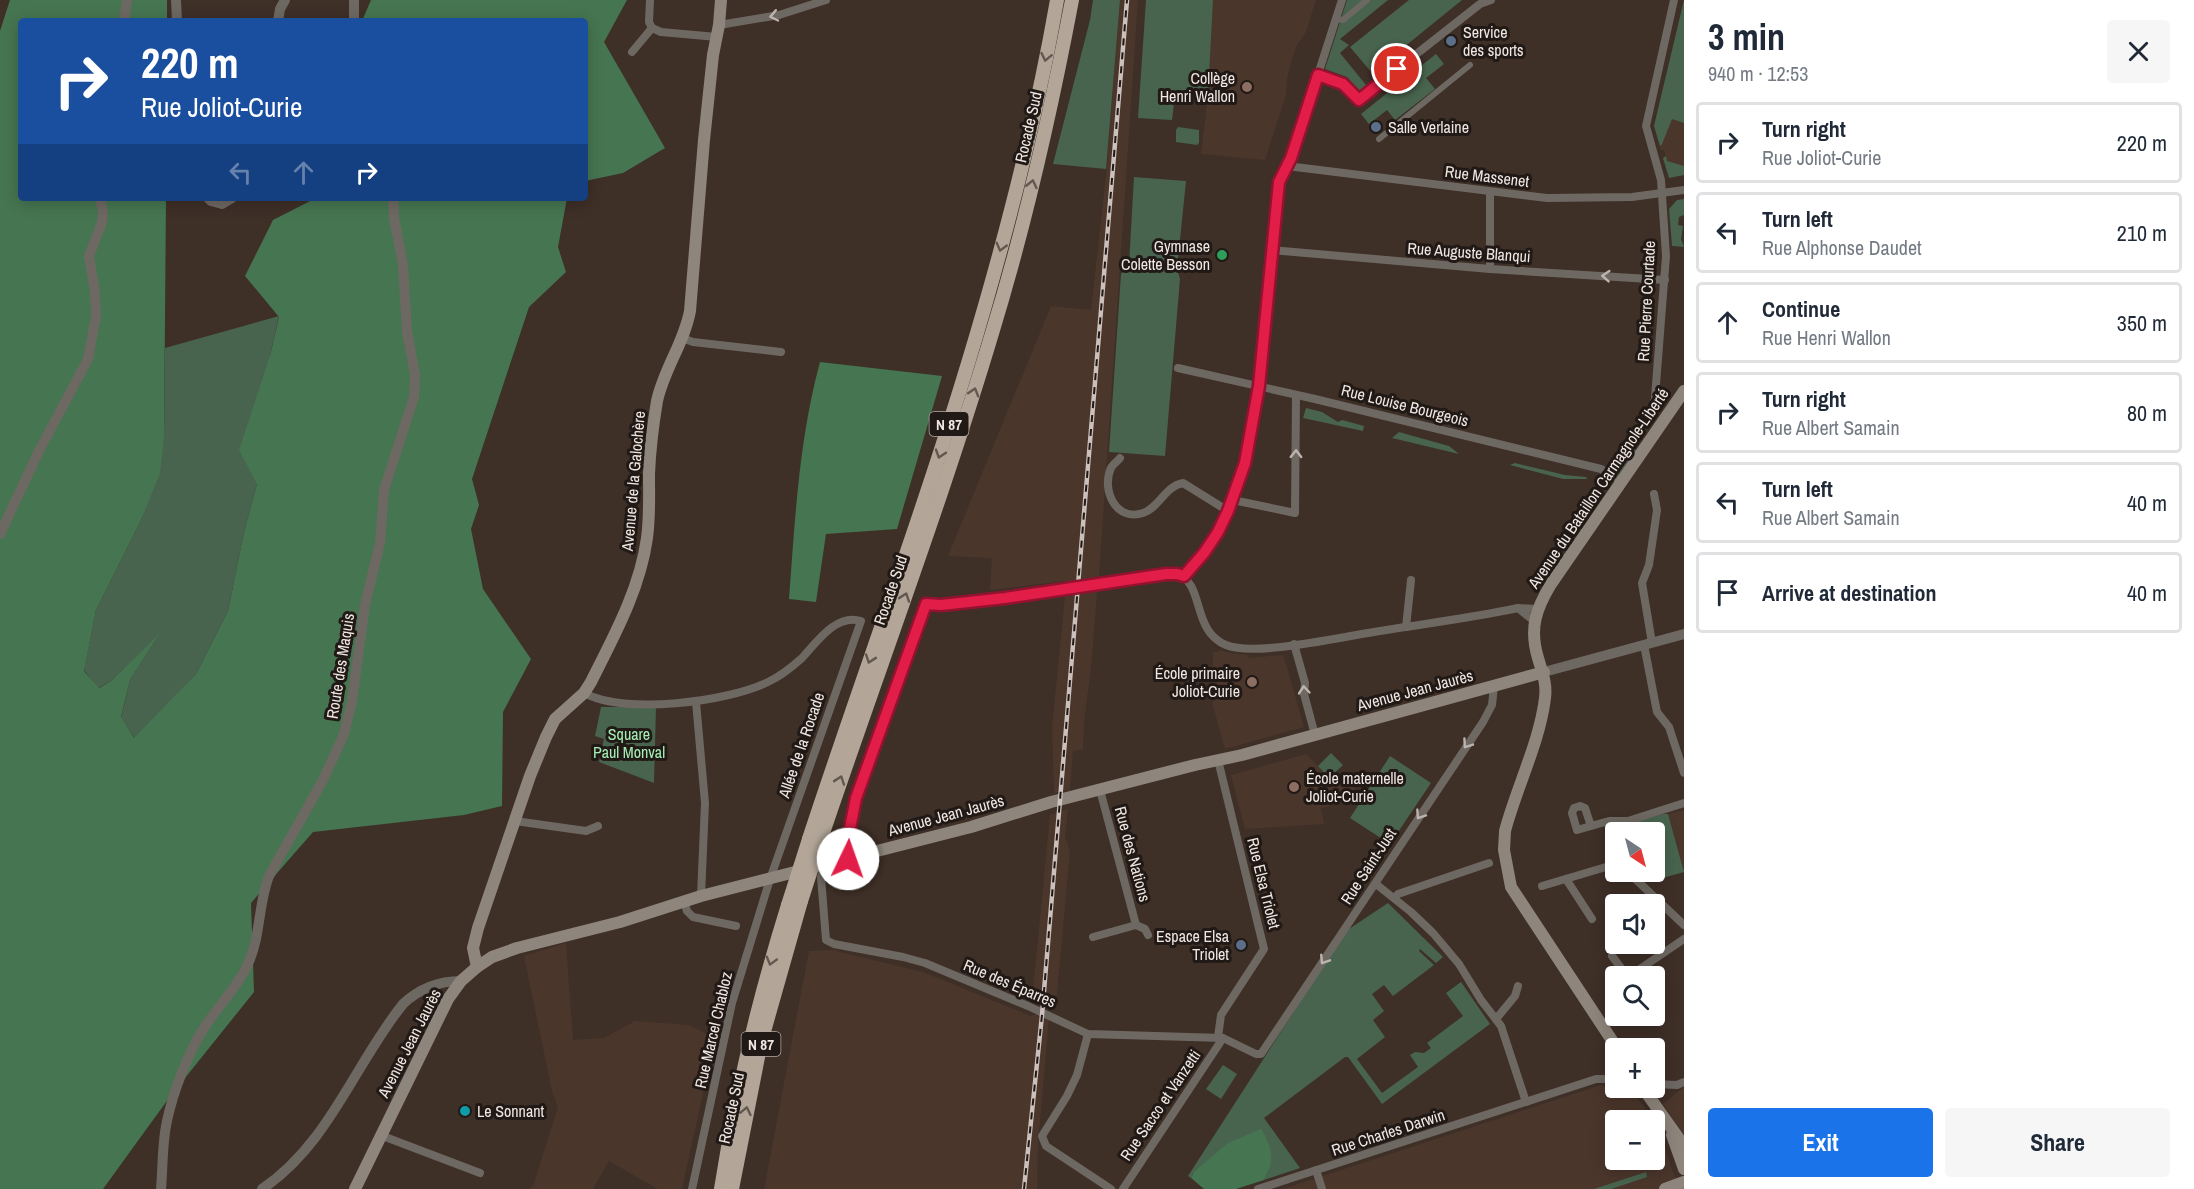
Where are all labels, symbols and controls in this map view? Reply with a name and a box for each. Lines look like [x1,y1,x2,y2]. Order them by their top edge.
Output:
one-way arrow [769,9,779,22]
text: 3 min [1708,13,1785,61]
button: close [2107,20,2170,83]
place label: Service des sports [1463,21,1524,61]
marker: Service des sports [1444,34,1458,48]
text: 220 m [141,35,239,91]
icon: right [42,42,120,120]
pin [1371,43,1422,94]
one-way arrow [1040,52,1053,62]
icon: arrive [1380,52,1413,85]
text: 940 m · 12:53 [1708,60,1808,87]
place label: Collège Henri Wallon [1160,67,1235,107]
marker: Collège Henri Wallon [1240,80,1254,94]
text: Rue Joliot-Curie [141,89,302,125]
street label: Rocade Sud [1009,89,1047,165]
text: Turn right [1762,114,1846,144]
place label: Salle Verlaine [1388,116,1469,138]
marker: Salle Verlaine [1369,120,1383,134]
icon: right [1711,126,1744,159]
text: 220 m [2117,128,2167,158]
text: Rue Joliot-Curie [1762,144,1881,171]
icon: left [224,156,257,189]
icon: ahead [287,156,320,189]
icon: right [350,156,383,189]
street label: Rue Massenet [1444,160,1531,192]
one-way arrow [1025,179,1038,189]
text: Turn left [1762,204,1833,234]
icon: left [1711,216,1744,249]
text: 210 m [2117,218,2167,248]
text: Rue Alphonse Daudet [1762,234,1922,261]
place label: Gymnase Colette Besson [1121,235,1210,275]
street label: Rue Auguste Blanqui [1407,237,1531,267]
street label: Rue Pierre Courtade [1632,240,1660,362]
one-way arrow [996,242,1009,252]
marker: Gymnase Colette Besson [1215,248,1229,262]
one-way arrow [1602,270,1611,283]
text: Continue [1762,294,1840,324]
icon: ahead [1711,306,1744,339]
text: 350 m [2117,308,2167,338]
text: Rue Henri Wallon [1762,324,1891,351]
street label: Rue Louise Bourgeois [1339,379,1471,431]
street label: Avenue du Bataillon Carmagnole-Liberté [1522,383,1674,593]
text: Turn right [1762,384,1846,414]
one-way arrow [967,387,979,398]
icon: right [1711,396,1744,429]
text: 80 m [2127,398,2167,428]
street label: Avenue de la Galochère [616,410,650,553]
road number: N 87 [930,412,968,436]
text: Rue Albert Samain [1762,414,1900,441]
one-way arrow [935,448,947,459]
one-way arrow [1290,450,1303,459]
text: Turn left [1762,474,1833,504]
icon: left [1711,486,1744,519]
text: 40 m [2127,488,2167,518]
text: Rue Albert Samain [1762,504,1900,531]
street label: Rocade Sud [868,552,912,628]
icon: arrive [1711,576,1744,609]
text: Arrive at destination [1762,578,1936,608]
text: 40 m [2127,578,2167,608]
one-way arrow [898,592,911,602]
street label: Route des Maquis [321,612,359,720]
one-way arrow [865,653,878,664]
place label: École primaire Joliot-Curie [1155,662,1240,702]
street label: Avenue Jean Jaurès [1354,664,1476,716]
marker: École primaire Joliot-Curie [1245,675,1259,689]
one-way arrow [1298,685,1311,694]
street label: Allée de la Rocade [772,689,829,802]
park label: Square Paul Monval [593,723,665,763]
one-way arrow [1463,737,1474,748]
place label: École maternelle Joliot-Curie [1306,767,1404,807]
one-way arrow [833,775,846,786]
marker: École maternelle Joliot-Curie [1287,780,1301,794]
street label: Avenue Jean Jaurès [885,789,1007,841]
street label: Rue des Nations [1110,804,1156,904]
one-way arrow [1416,808,1427,819]
north arrow [1605,822,1665,882]
map controls [1605,822,1665,1170]
street label: Rue Saint-Just [1335,823,1401,908]
position arrow [816,827,880,891]
street label: Rue Elsa Triolet [1242,835,1286,931]
button: sound [1605,894,1665,954]
place label: Espace Elsa Triolet [1156,925,1230,965]
marker: Espace Elsa Triolet [1234,938,1248,952]
street label: Rue des Éparres [960,954,1060,1012]
one-way arrow [1320,954,1331,965]
one-way arrow [766,955,778,966]
button: search [1605,966,1665,1026]
street label: Rue Marcel Chabloz [689,969,737,1090]
street label: Avenue Jean Jaurès [372,985,446,1102]
road number: N 87 [742,1032,780,1056]
button: + [1605,1038,1665,1098]
street label: Rue Sacco et Vanzetti [1115,1045,1205,1165]
street label: Rocade Sud [713,1070,749,1146]
place label: Le Sonnant [477,1100,544,1122]
street label: Rue Charles Darwin [1328,1103,1448,1161]
marker: Le Sonnant [458,1104,472,1118]
one-way arrow [739,1106,752,1116]
button: Exit [1708,1108,1933,1177]
button: Share [1945,1108,2170,1177]
button: − [1605,1110,1665,1170]

